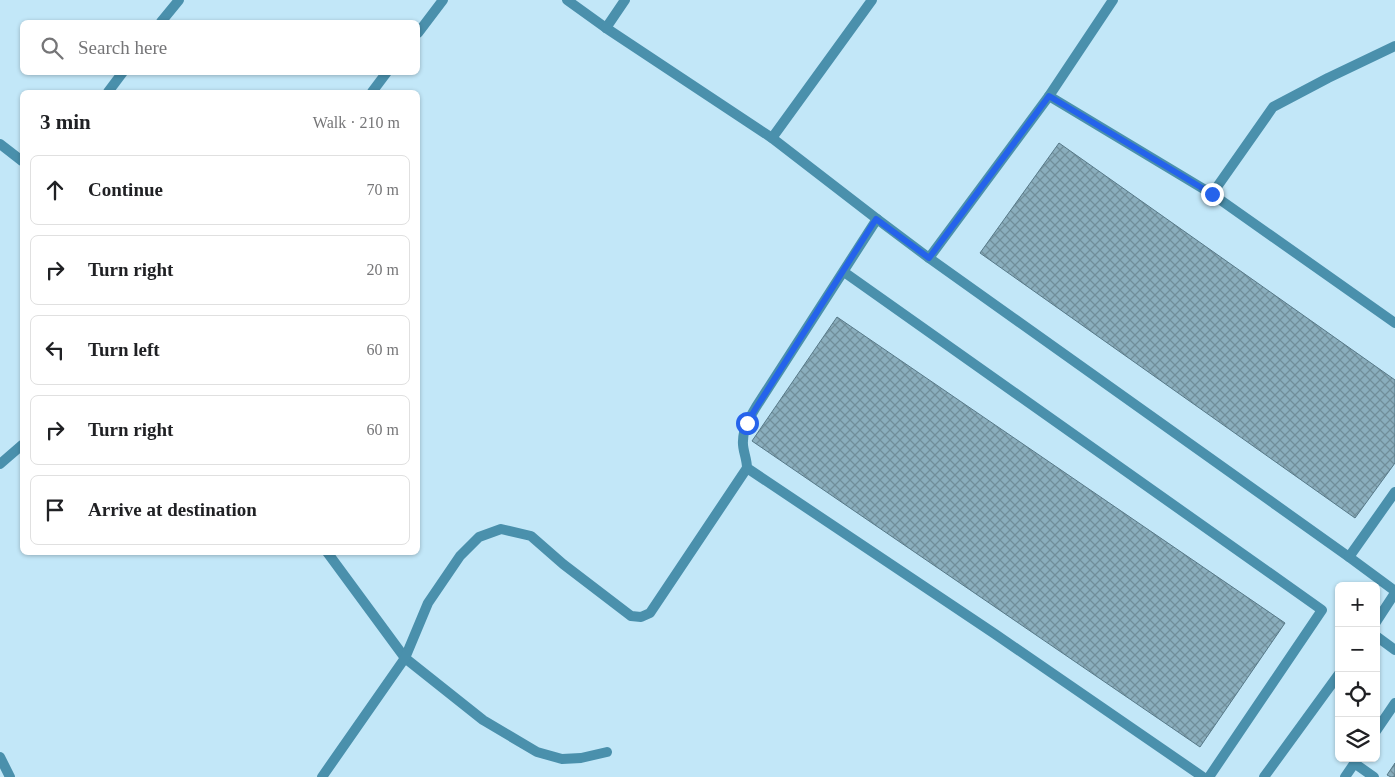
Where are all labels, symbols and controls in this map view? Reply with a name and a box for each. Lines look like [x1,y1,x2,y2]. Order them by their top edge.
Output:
search box [20,20,420,75]
icon: search [38,34,66,62]
text: Search here [78,37,167,58]
text: 3 min [40,110,91,134]
text: Walk · 210 m [313,114,400,131]
icon: ahead [41,176,69,204]
text: Continue [88,179,163,200]
text: 70 m [367,181,399,198]
route end [1201,183,1224,206]
icon: right [41,256,69,284]
text: Turn right [88,259,173,280]
text: 20 m [367,261,399,278]
icon: left [41,336,69,364]
text: Turn left [88,339,160,360]
text: 60 m [367,341,399,358]
route start [736,412,759,435]
icon: right [41,416,69,444]
text: Turn right [88,419,173,440]
text: 60 m [367,421,399,438]
icon: arrive [41,496,69,524]
text: Arrive at destination [88,499,257,520]
map controls [1335,582,1380,762]
button: + [1335,582,1380,627]
button: − [1335,627,1380,672]
button: locate [1335,672,1380,717]
button: layers [1335,717,1380,762]

